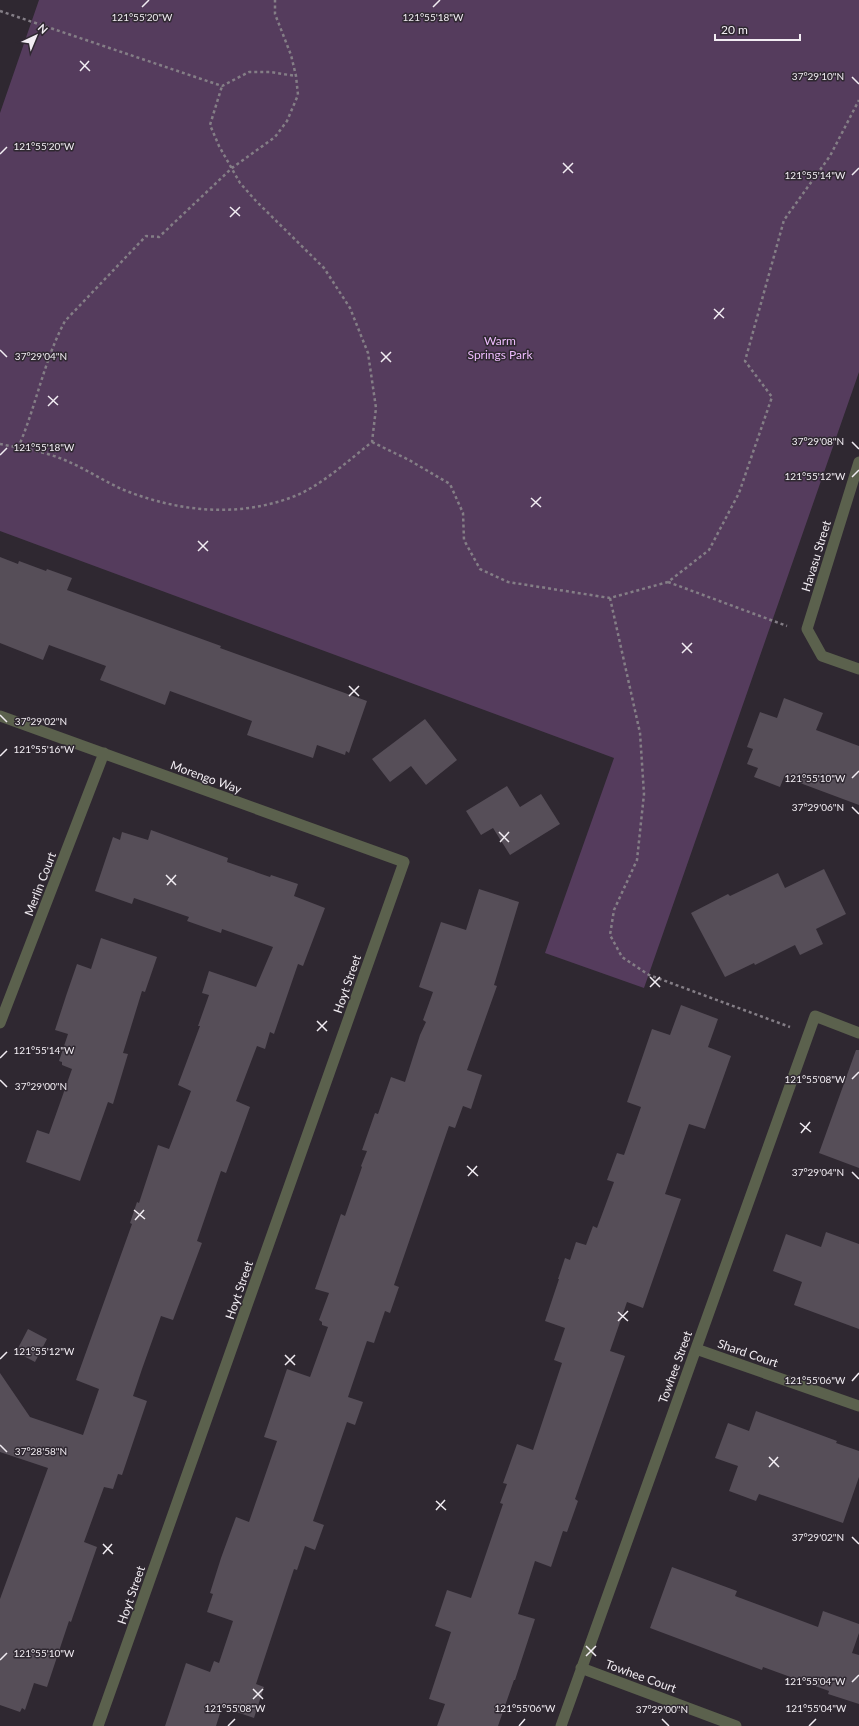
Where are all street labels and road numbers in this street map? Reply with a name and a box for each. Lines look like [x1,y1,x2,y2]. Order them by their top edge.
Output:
street label: Havasu Street [798,518,834,593]
street label: Morengo Way [168,757,244,797]
street label: Merlin Court [21,849,59,918]
street label: Hoyt Street [330,952,364,1015]
street label: Hoyt Street [222,1258,256,1321]
street label: Towhee Street [655,1328,695,1405]
street label: Shard Court [716,1336,781,1371]
street label: Hoyt Street [114,1563,148,1626]
street label: Towhee Court [604,1656,679,1696]

